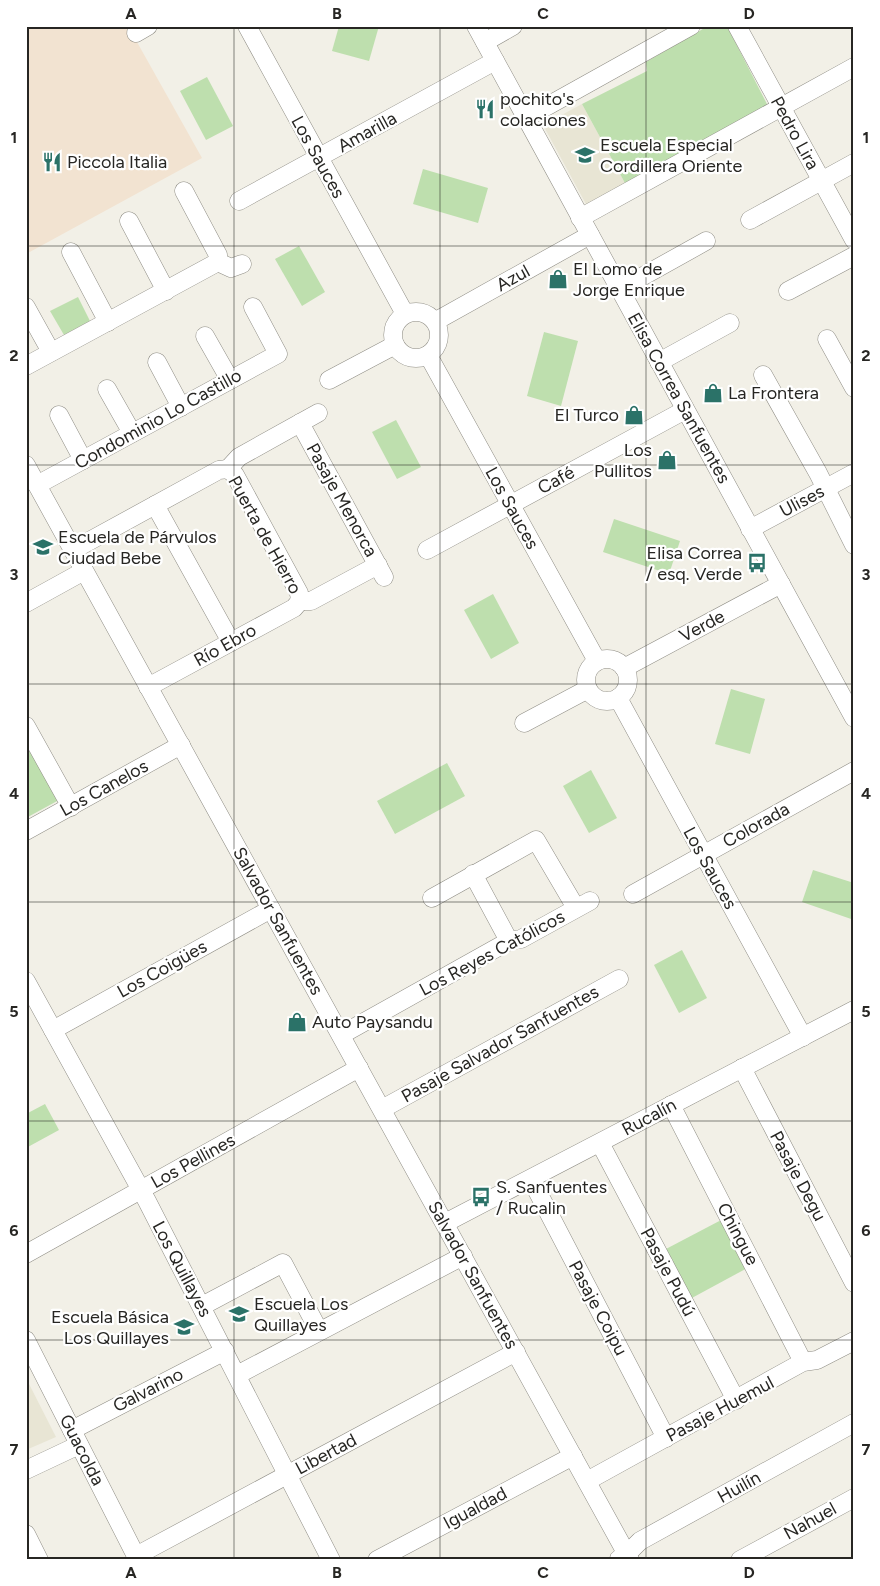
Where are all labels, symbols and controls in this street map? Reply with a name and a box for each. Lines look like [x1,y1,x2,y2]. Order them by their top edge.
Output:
text: A [125,4,137,23]
text: B [332,4,342,23]
text: C [537,4,549,23]
text: D [743,4,755,23]
place label: pochito's colaciones [500,88,586,131]
street label: Pedro Lira [766,93,824,173]
restaurant icon: pochito's colaciones [474,98,496,120]
street label: Amarilla [334,107,400,157]
street label: Los Sauces [286,112,350,202]
text: 1 [11,128,17,147]
text: 1 [863,128,869,147]
place label: Escuela Especial Cordillera Oriente [600,134,743,177]
school or university icon: Escuela Especial Cordillera Oriente [574,144,596,166]
restaurant icon: Piccola Italia [41,151,63,173]
place label: Piccola Italia [67,151,167,173]
place label: El Lomo de Jorge Enrique [573,258,685,301]
street label: Azul [492,260,534,296]
shop icon: El Lomo de Jorge Enrique [547,268,569,290]
street label: Elisa Correa Sanfuentes [623,309,735,487]
text: 2 [9,346,19,365]
text: 2 [861,346,871,365]
street label: Condominio Lo Castillo [71,364,245,474]
shop icon: La Frontera [702,382,724,404]
place label: La Frontera [728,382,819,404]
place label: El Turco [555,404,619,426]
shop icon: El Turco [623,404,645,426]
street label: Pasaje Menorca [302,439,382,561]
place label: Los Pullitos [594,439,652,482]
shop icon: Los Pullitos [656,449,678,471]
street label: Café [534,461,578,499]
street label: Los Sauces [480,463,544,553]
street label: Puerta de Hierro [223,472,307,598]
street label: Ulises [776,480,828,522]
place label: Escuela de Párvulos Ciudad Bebe [58,526,217,569]
school or university icon: Escuela de Párvulos Ciudad Bebe [32,536,54,558]
place label: Elisa Correa / esq. Verde [646,542,742,585]
bus stop icon: Elisa Correa / esq. Verde [746,552,768,574]
text: 3 [10,565,19,584]
text: 3 [862,565,871,584]
street label: Verde [676,605,729,647]
street label: Río Ebro [190,619,260,671]
street label: Los Canelos [56,755,152,821]
text: 4 [9,784,19,803]
text: 4 [861,784,871,803]
street label: Colorada [719,798,793,852]
street label: Los Sauces [678,823,742,913]
street label: Salvador Sanfuentes [228,843,328,999]
street label: Los Reyes Católicos [416,905,568,1001]
street label: Los Coigües [113,935,211,1003]
street label: Pasaje Salvador Sanfuentes [398,981,602,1107]
text: 5 [9,1002,19,1021]
text: 5 [861,1002,871,1021]
shop icon: Auto Paysandu [286,1011,308,1033]
place label: Auto Paysandu [312,1011,433,1033]
street label: Rucalín [618,1094,680,1140]
street label: Pasaje Degu [765,1127,831,1225]
street label: Los Pellines [147,1129,239,1193]
place label: S. Sanfuentes / Rucalin [496,1176,607,1219]
bus stop icon: S. Sanfuentes / Rucalin [470,1186,492,1208]
street label: Salvador Sanfuentes [423,1197,523,1353]
street label: Chingue [712,1199,764,1269]
street label: Los Quillayes [148,1217,216,1321]
text: 6 [9,1221,19,1240]
text: 6 [861,1221,871,1240]
street label: Pasaje Pudú [635,1224,701,1320]
street label: Pasaje Coipu [564,1257,632,1359]
place label: Escuela Los Quillayes [254,1293,348,1336]
school or university icon: Escuela Los Quillayes [228,1303,250,1325]
place label: Escuela Básica Los Quillayes [51,1306,169,1349]
school or university icon: Escuela Básica Los Quillayes [173,1316,195,1338]
street label: Galvarino [109,1363,187,1417]
street label: Pasaje Huemul [662,1371,778,1447]
street label: Guacolda [55,1411,109,1489]
street label: Libertad [291,1429,361,1479]
text: 7 [10,1440,19,1459]
text: 7 [862,1440,871,1459]
street label: Huilín [714,1466,764,1508]
street label: Igualdad [439,1482,511,1534]
street label: Nahuel [780,1498,840,1544]
text: A [125,1563,137,1582]
text: B [332,1563,342,1582]
text: C [537,1563,549,1582]
text: D [743,1563,755,1582]

